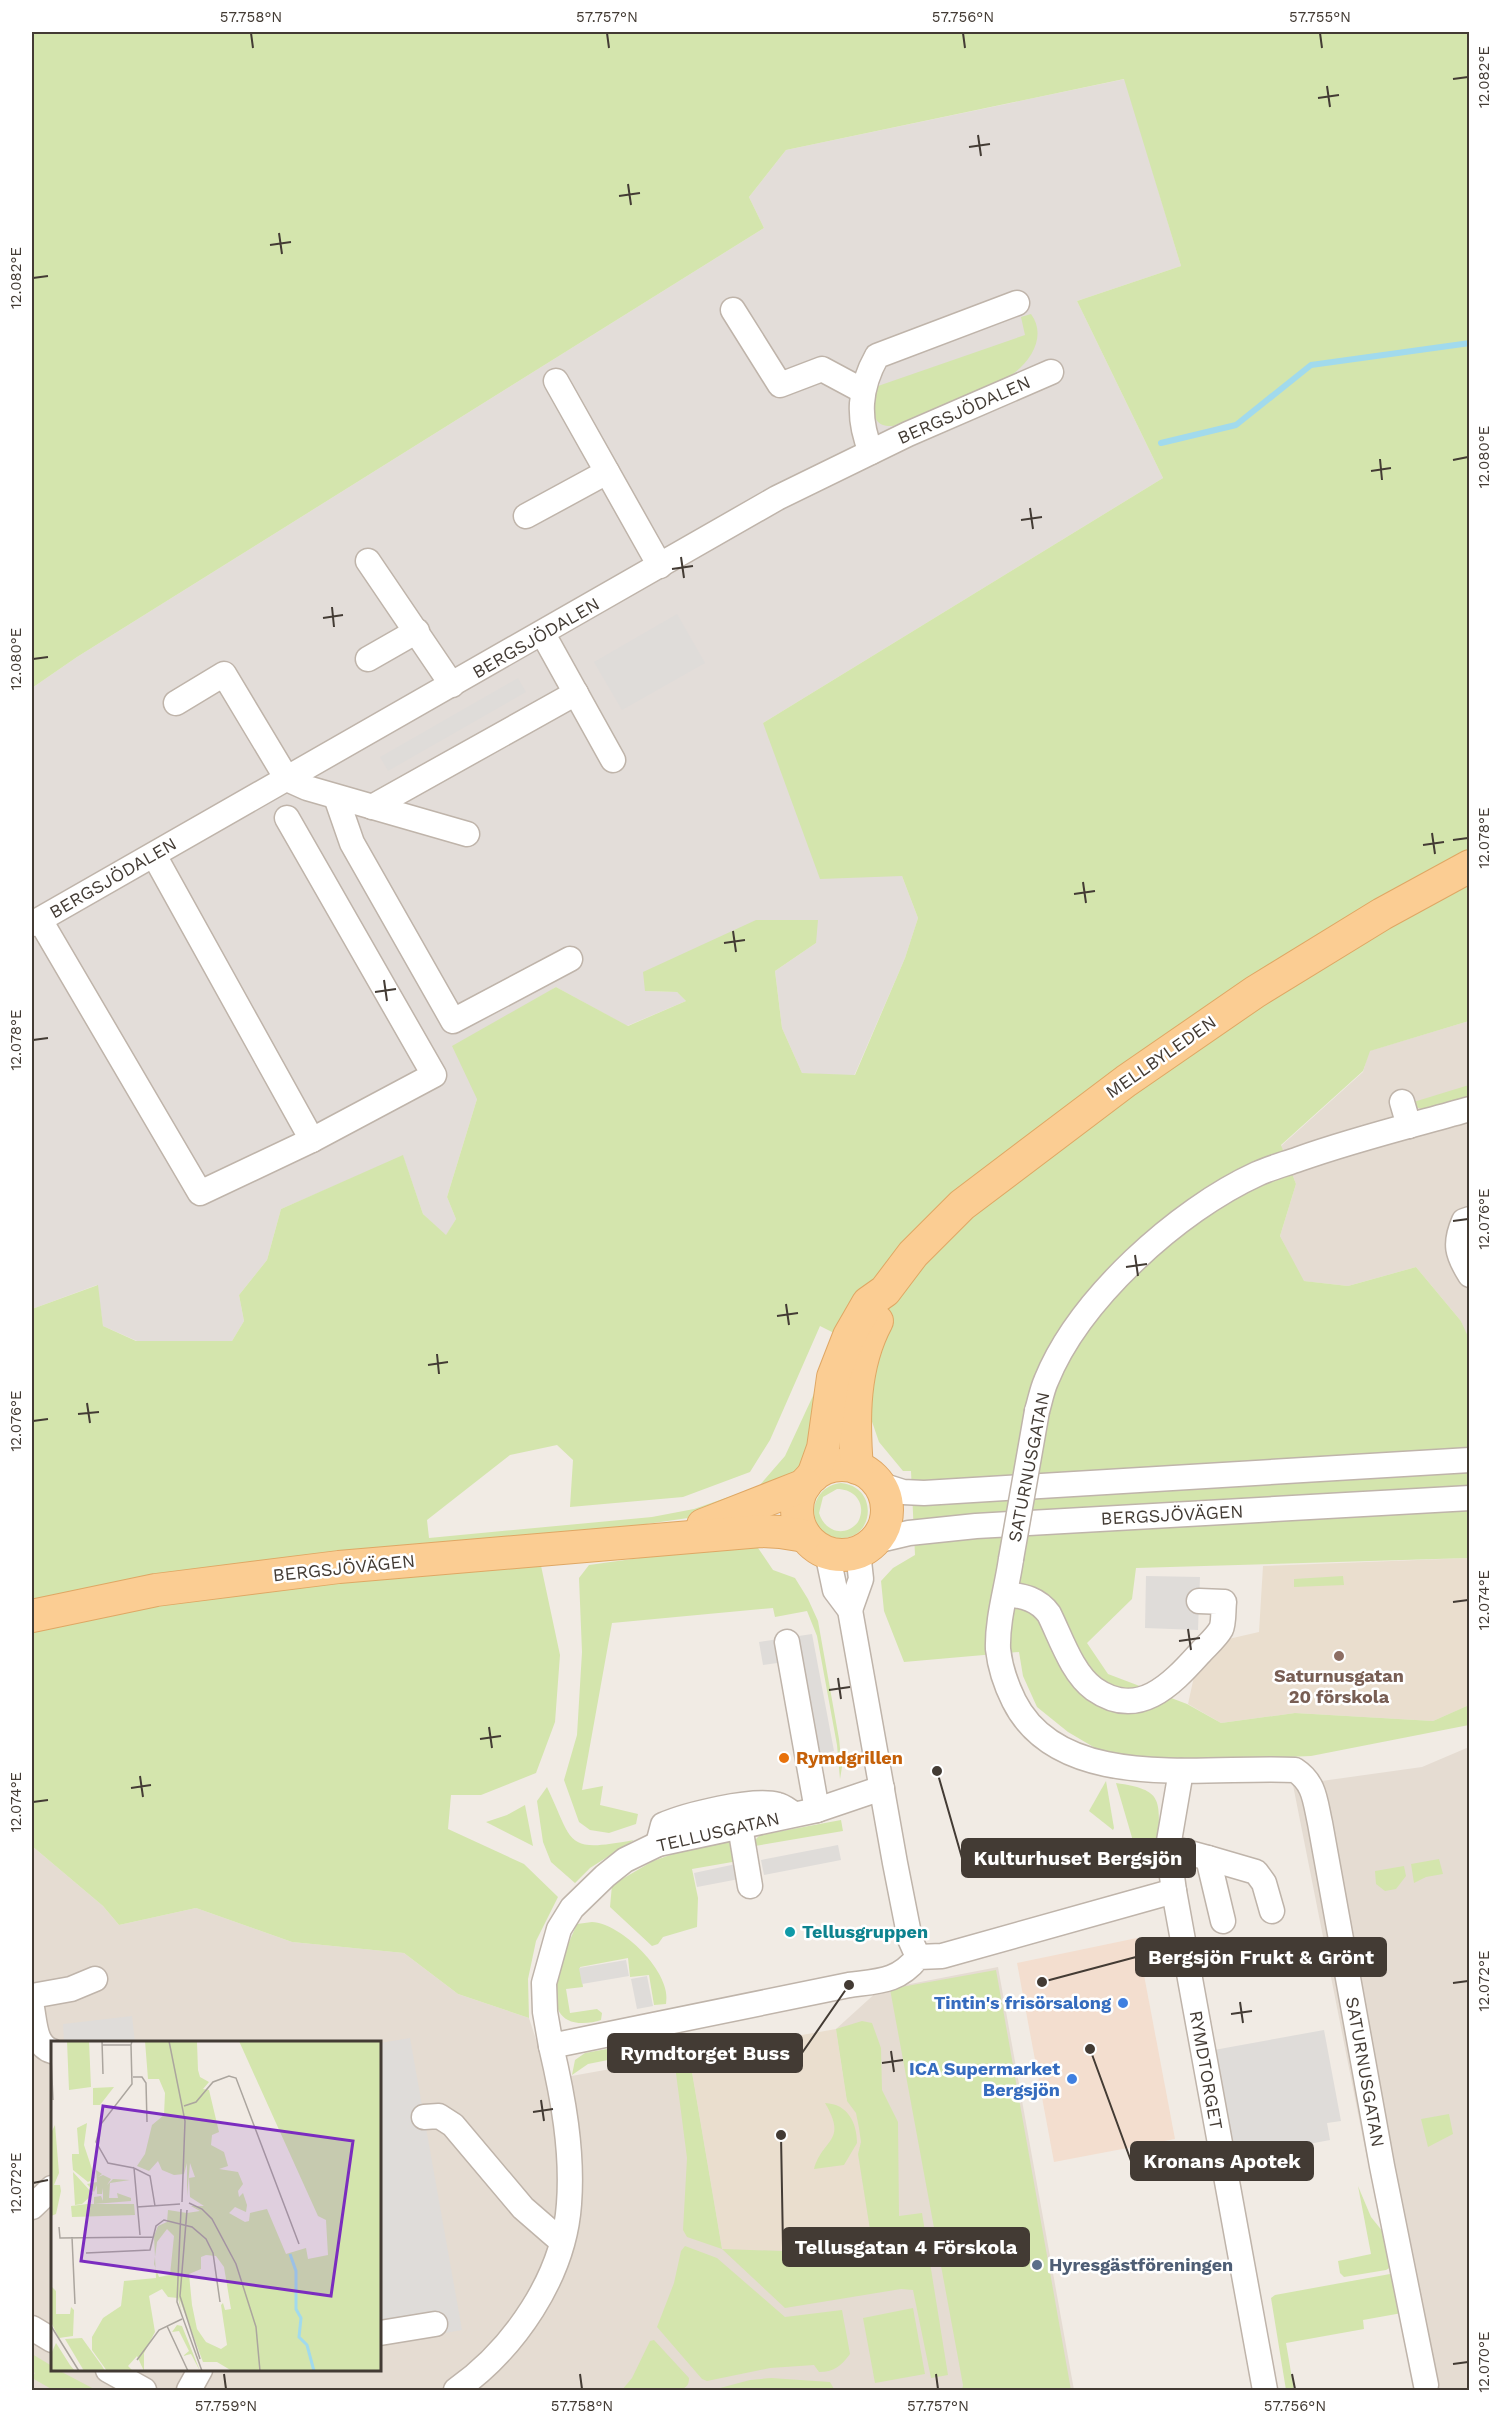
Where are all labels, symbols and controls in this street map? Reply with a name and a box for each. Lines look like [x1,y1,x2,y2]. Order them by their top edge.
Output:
text: 57.758°N [220,8,282,26]
text: 57.757°N [576,8,638,26]
text: 57.756°N [932,8,994,26]
text: 57.755°N [1289,8,1351,26]
text: 12.082°E [1475,46,1493,108]
text: 12.082°E [7,247,25,309]
street label: BERGSJÖDALEN [894,371,1034,448]
text: 12.080°E [1475,426,1493,488]
street label: BERGSJÖDALEN [468,593,603,682]
text: 12.080°E [7,628,25,690]
text: 12.078°E [1475,807,1493,869]
street label: BERGSJÖDALEN [45,833,180,922]
text: 12.078°E [7,1009,25,1071]
street label: MELLBYLEDEN [1102,1011,1220,1102]
text: 12.076°E [1475,1189,1493,1249]
street label: SATURNUSGATAN [1004,1390,1053,1544]
text: 12.076°E [7,1391,25,1451]
street label: BERGSJÖVÄGEN [1100,1500,1244,1529]
street label: BERGSJÖVÄGEN [272,1550,416,1585]
text: 12.074°E [1475,1570,1493,1630]
marker: Saturnusgatan 20 förskola [1332,1649,1346,1663]
place label: Saturnusgatan 20 förskola [1274,1665,1404,1707]
place label: Rymdgrillen [796,1747,903,1768]
marker: Rymdgrillen [777,1751,791,1765]
text: 12.074°E [7,1772,25,1832]
street label: TELLUSGATAN [654,1807,781,1856]
callout: Kulturhuset Bergsjön [962,1839,1195,1877]
text: Kulturhuset Bergsjön [974,1846,1182,1870]
place label: Tellusgruppen [802,1921,928,1942]
marker: Tellusgruppen [783,1925,797,1939]
callout: Bergsjön Frukt & Grönt [1136,1938,1386,1976]
text: Bergsjön Frukt & Grönt [1148,1945,1374,1969]
text: 12.072°E [1475,1951,1493,2011]
place label: Tintin's frisörsalong [934,1992,1112,2013]
street label: SATURNUSGATAN [1342,1995,1389,2149]
marker: Tintin's frisörsalong [1116,1996,1130,2010]
street label: RYMDTORGET [1186,2009,1227,2131]
callout: Rymdtorget Buss [608,2034,802,2072]
inset map [51,2041,381,2371]
text: Rymdtorget Buss [620,2041,790,2065]
place label: ICA Supermarket Bergsjön [909,2058,1060,2100]
marker: ICA Supermarket Bergsjön [1065,2072,1079,2086]
callout: Kronans Apotek [1131,2142,1313,2180]
text: Kronans Apotek [1143,2149,1301,2173]
text: 12.072°E [7,2153,25,2213]
callout: Tellusgatan 4 Förskola [783,2228,1029,2266]
text: Tellusgatan 4 Förskola [795,2235,1018,2259]
place label: Hyresgästföreningen [1049,2254,1233,2275]
marker: Hyresgästföreningen [1030,2258,1044,2272]
text: 12.070°E [1475,2331,1493,2393]
text: 57.759°N [195,2397,257,2415]
text: 57.758°N [551,2397,613,2415]
text: 57.757°N [907,2397,969,2415]
text: 57.756°N [1264,2397,1326,2415]

